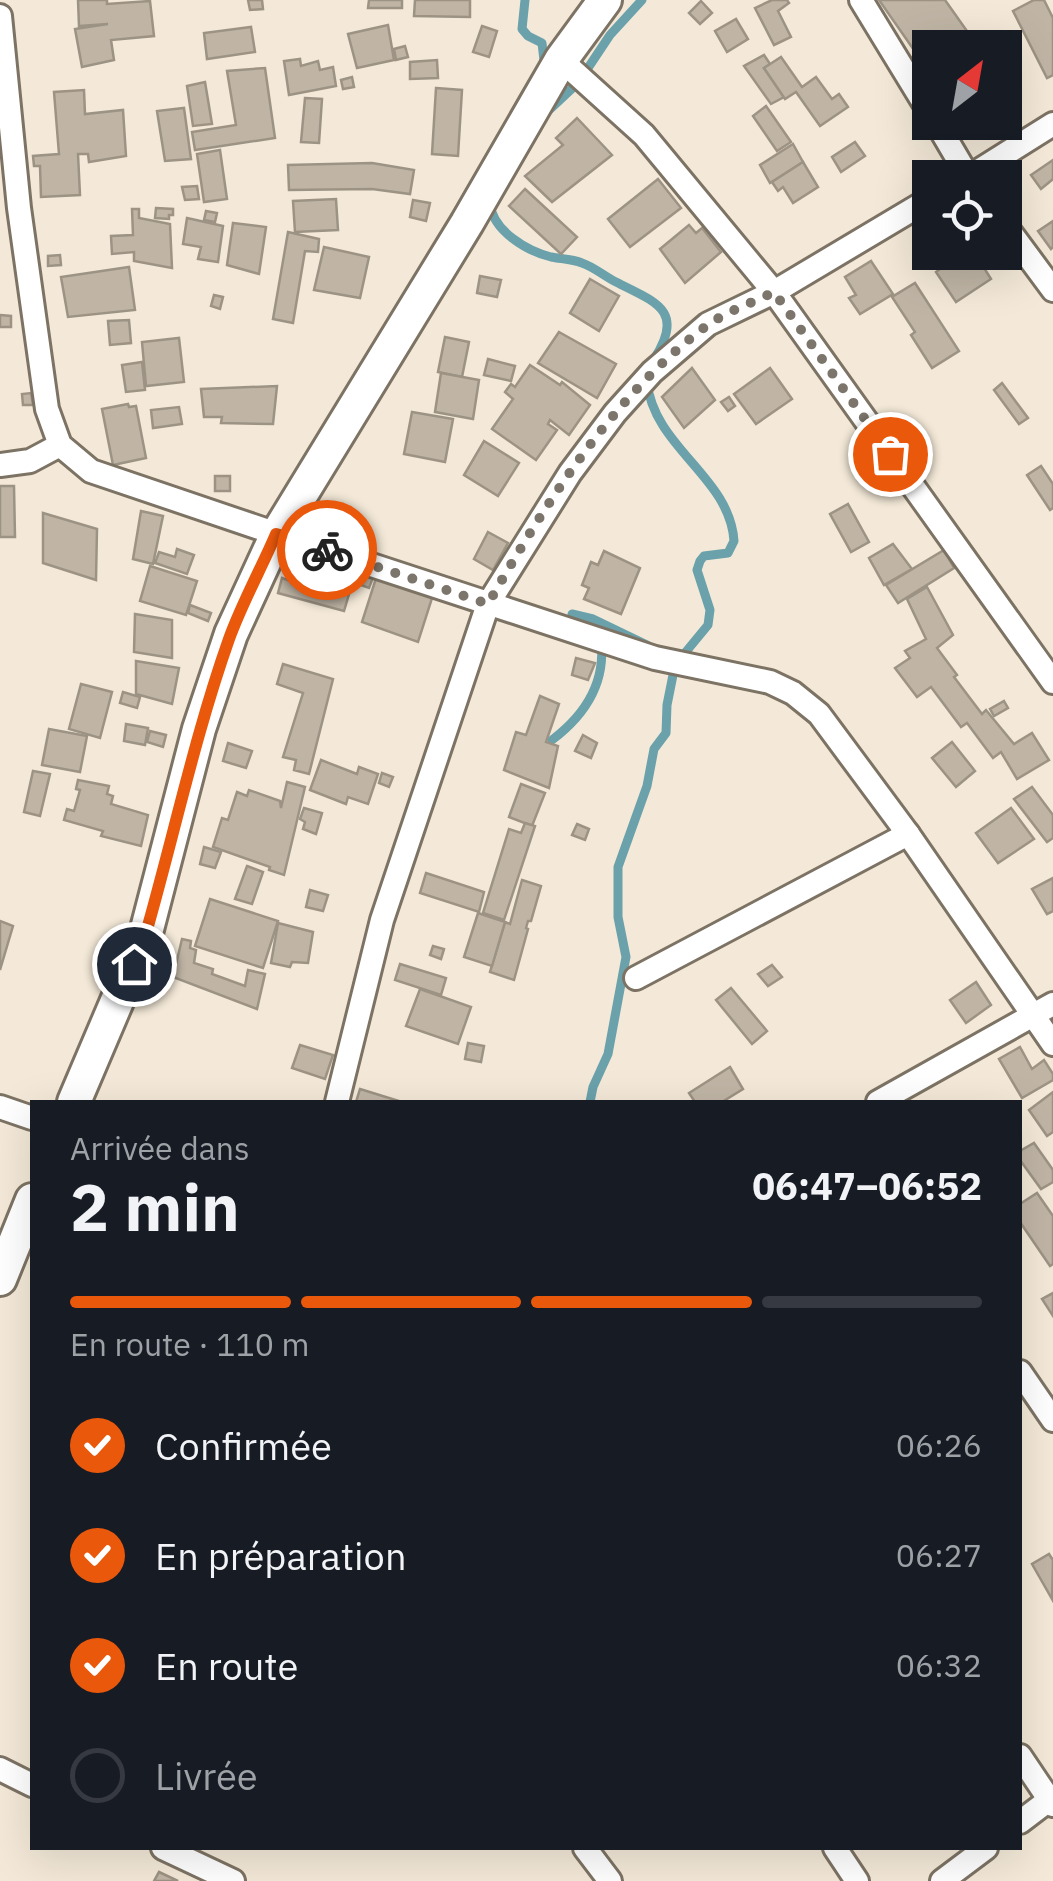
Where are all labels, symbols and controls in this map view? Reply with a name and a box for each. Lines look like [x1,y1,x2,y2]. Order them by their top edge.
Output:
north arrow [912,30,1022,140]
map controls [912,30,1022,270]
button: locate [912,160,1022,270]
pin [848,412,933,497]
icon: bag [863,427,918,482]
courier [277,500,377,600]
icon: bike [300,523,355,578]
pin [92,922,177,1007]
icon: home [107,937,162,992]
text: Arrivée dans [70,1127,250,1169]
text: 06:47–06:52 [752,1161,982,1210]
text: 2 min [70,1164,240,1249]
text: En route · 110 m [70,1323,309,1365]
icon: check [70,1418,125,1473]
text: Confirmée [155,1421,332,1470]
text: 06:26 [896,1424,982,1466]
icon: check [70,1528,125,1583]
text: En préparation [155,1531,407,1580]
text: 06:27 [896,1534,982,1576]
icon: check [70,1638,125,1693]
text: En route [155,1641,298,1690]
text: 06:32 [896,1644,982,1686]
text: Livrée [155,1751,258,1800]

